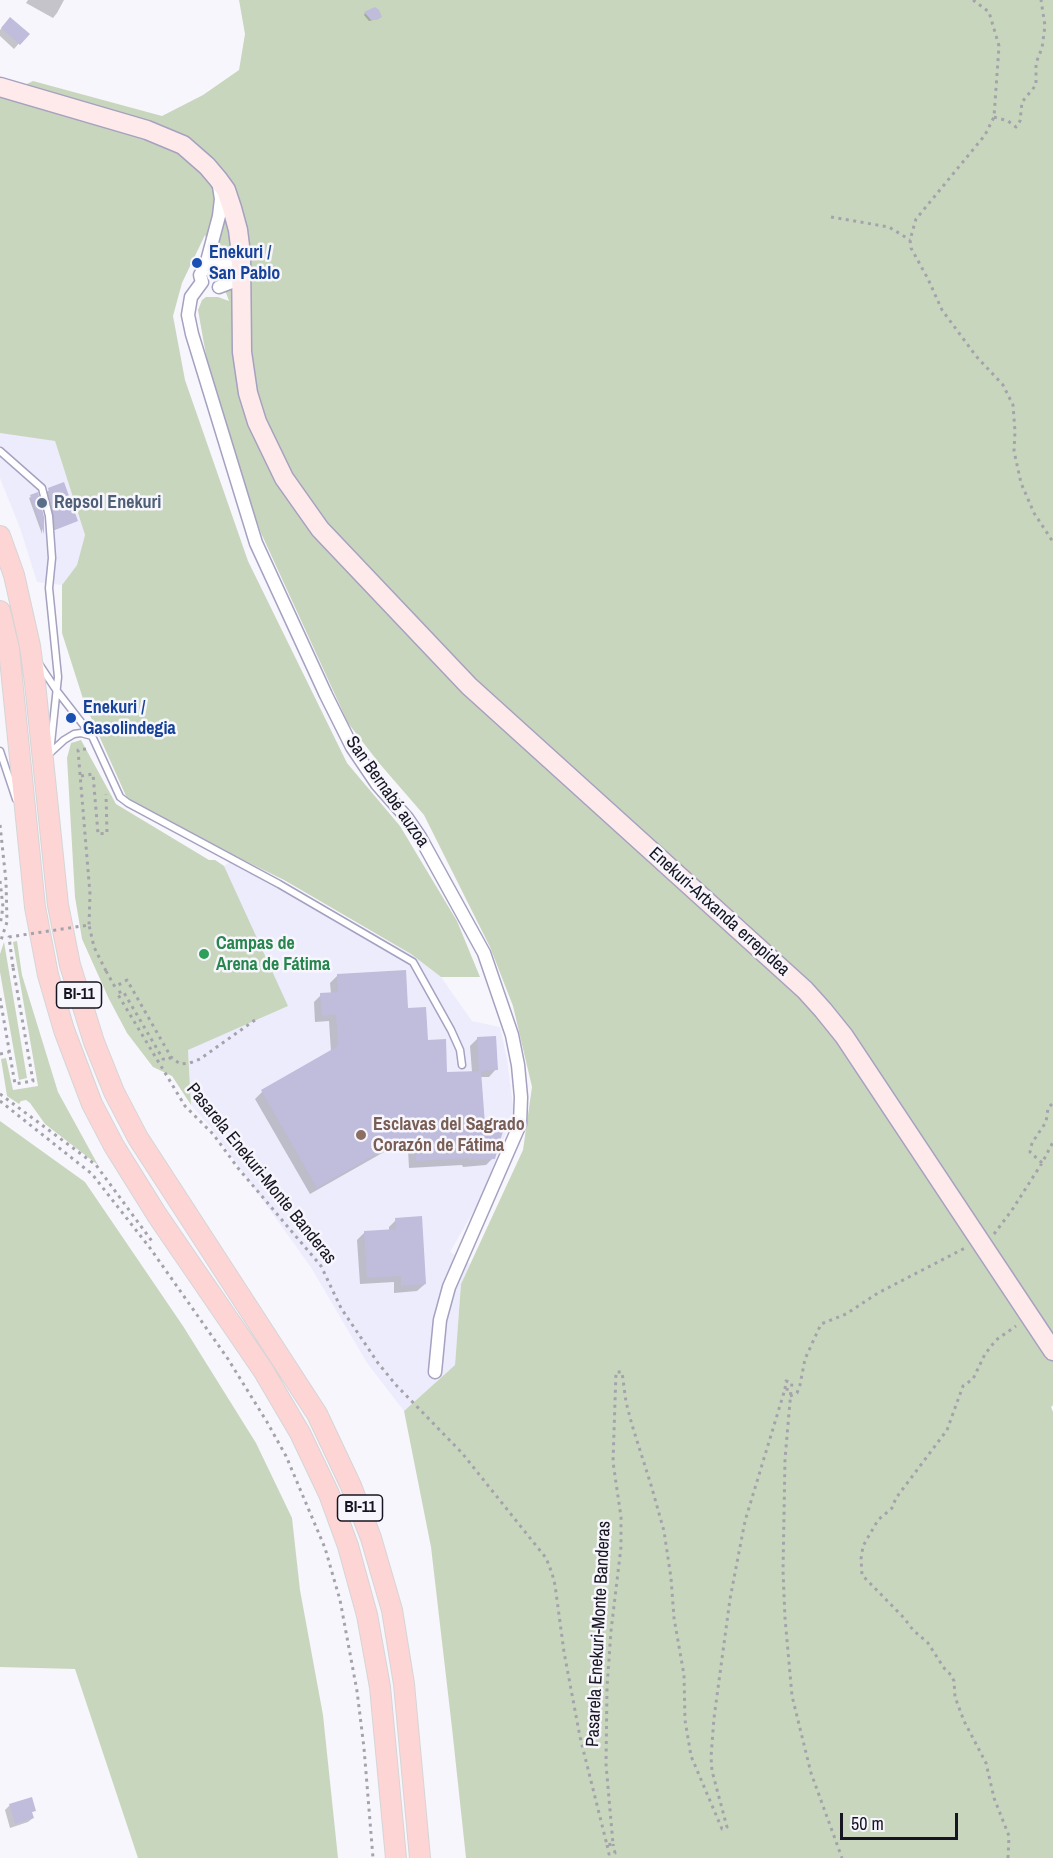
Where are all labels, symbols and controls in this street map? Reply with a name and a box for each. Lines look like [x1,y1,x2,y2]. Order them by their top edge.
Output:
place label: Enekuri / San Pablo [209,242,280,284]
marker: Enekuri / San Pablo [190,256,204,270]
place label: Repsol Enekuri [54,492,161,514]
marker: Repsol Enekuri [35,496,49,510]
place label: Enekuri / Gasolindegia [83,697,176,740]
marker: Enekuri / Gasolindegia [64,711,78,725]
street label: San Bernabé auzoa [341,732,433,852]
street label: Enekuri-Artxanda errepidea [644,843,794,981]
place label: Campas de Arena de Fátima [216,933,330,976]
marker: Campas de Arena de Fátima [197,947,211,961]
road number: BI-11 [56,982,101,1008]
street label: Pasarela Enekuri-Monte Banderas [181,1079,341,1269]
place label: Esclavas del Sagrado Corazón de Fátima [373,1114,525,1156]
marker: Esclavas del Sagrado Corazón de Fátima [354,1128,368,1142]
road number: BI-11 [338,1495,382,1521]
street label: Pasarela Enekuri-Monte Banderas [582,1520,616,1748]
scale bar [843,1801,962,1839]
text: 50 m [851,1811,884,1836]

